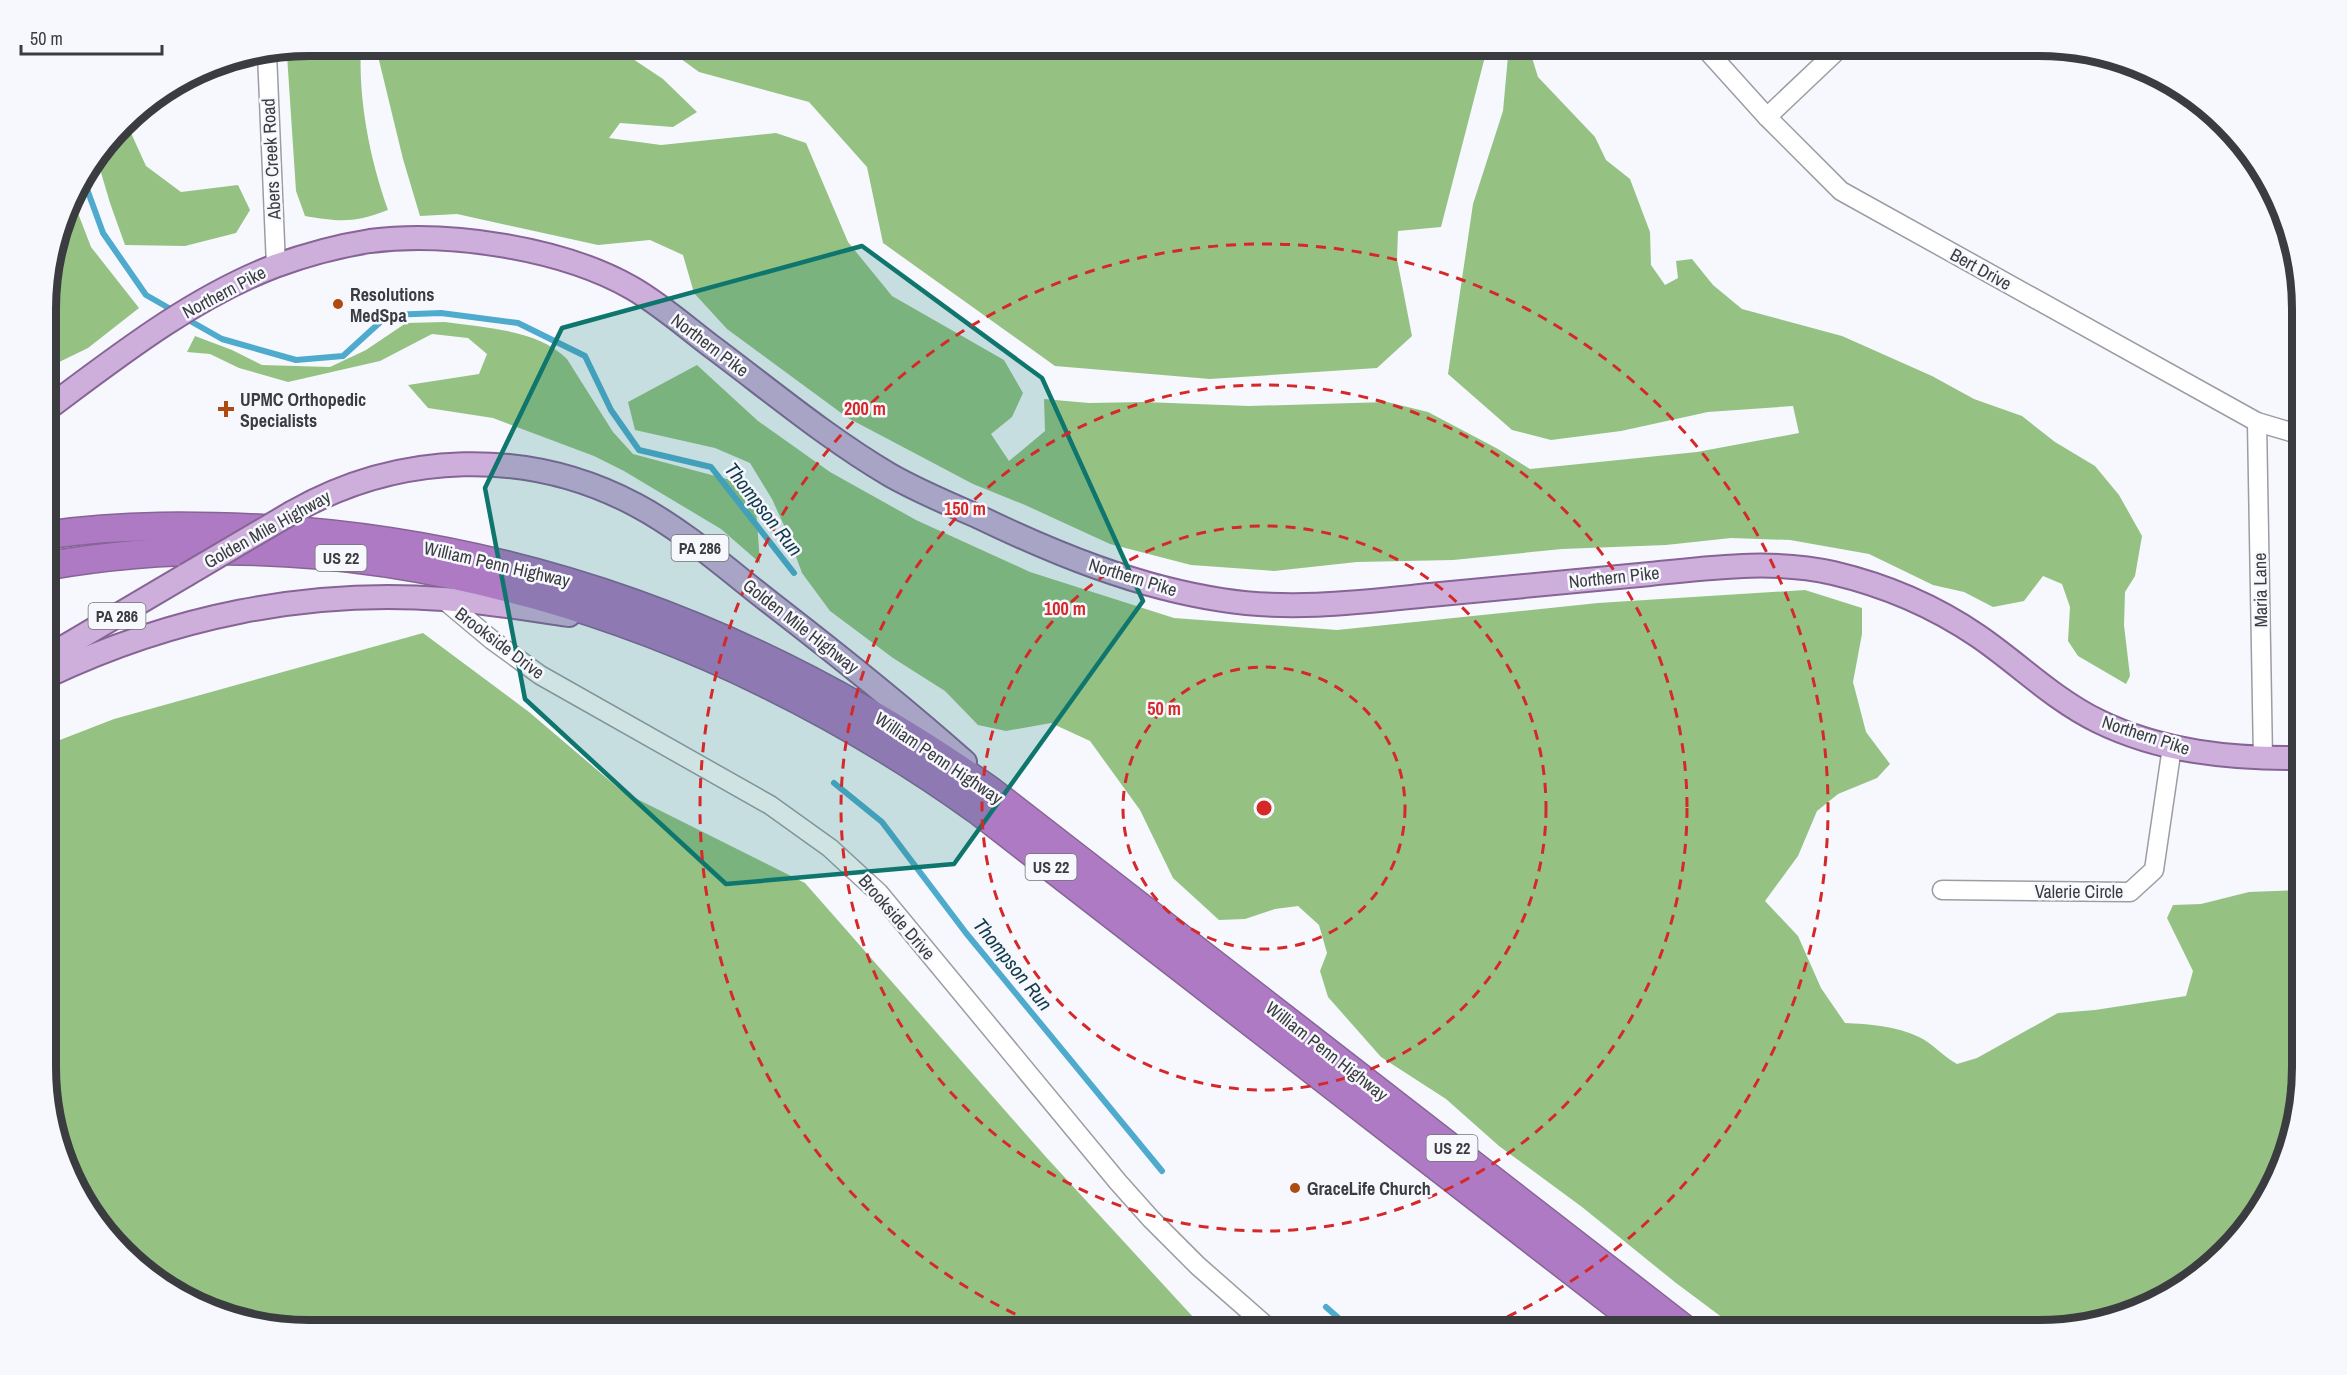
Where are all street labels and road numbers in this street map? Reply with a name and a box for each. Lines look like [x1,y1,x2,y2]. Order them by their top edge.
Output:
street label: Abers Creek Road [255,98,287,221]
street label: Bert Drive [1946,242,2016,296]
street label: Northern Pike [178,260,270,324]
street label: Northern Pike [666,308,754,382]
street label: Golden Mile Highway [199,484,335,574]
street label: William Penn Highway [421,535,573,593]
road number: PA 286 [672,535,728,561]
road number: US 22 [316,545,366,571]
street label: Northern Pike [1086,552,1180,602]
street label: Maria Lane [2247,552,2273,628]
street label: Northern Pike [1567,560,1661,594]
street label: Golden Mile Highway [738,573,865,680]
street label: Brookside Drive [450,601,550,685]
road number: PA 286 [88,603,146,629]
street label: William Penn Highway [870,706,1008,810]
street label: Northern Pike [2099,709,2193,761]
road number: US 22 [1026,854,1076,880]
street label: Brookside Drive [853,869,941,965]
street label: Valerie Circle [2035,879,2123,904]
street label: William Penn Highway [1260,995,1394,1107]
road number: US 22 [1426,1135,1478,1161]

